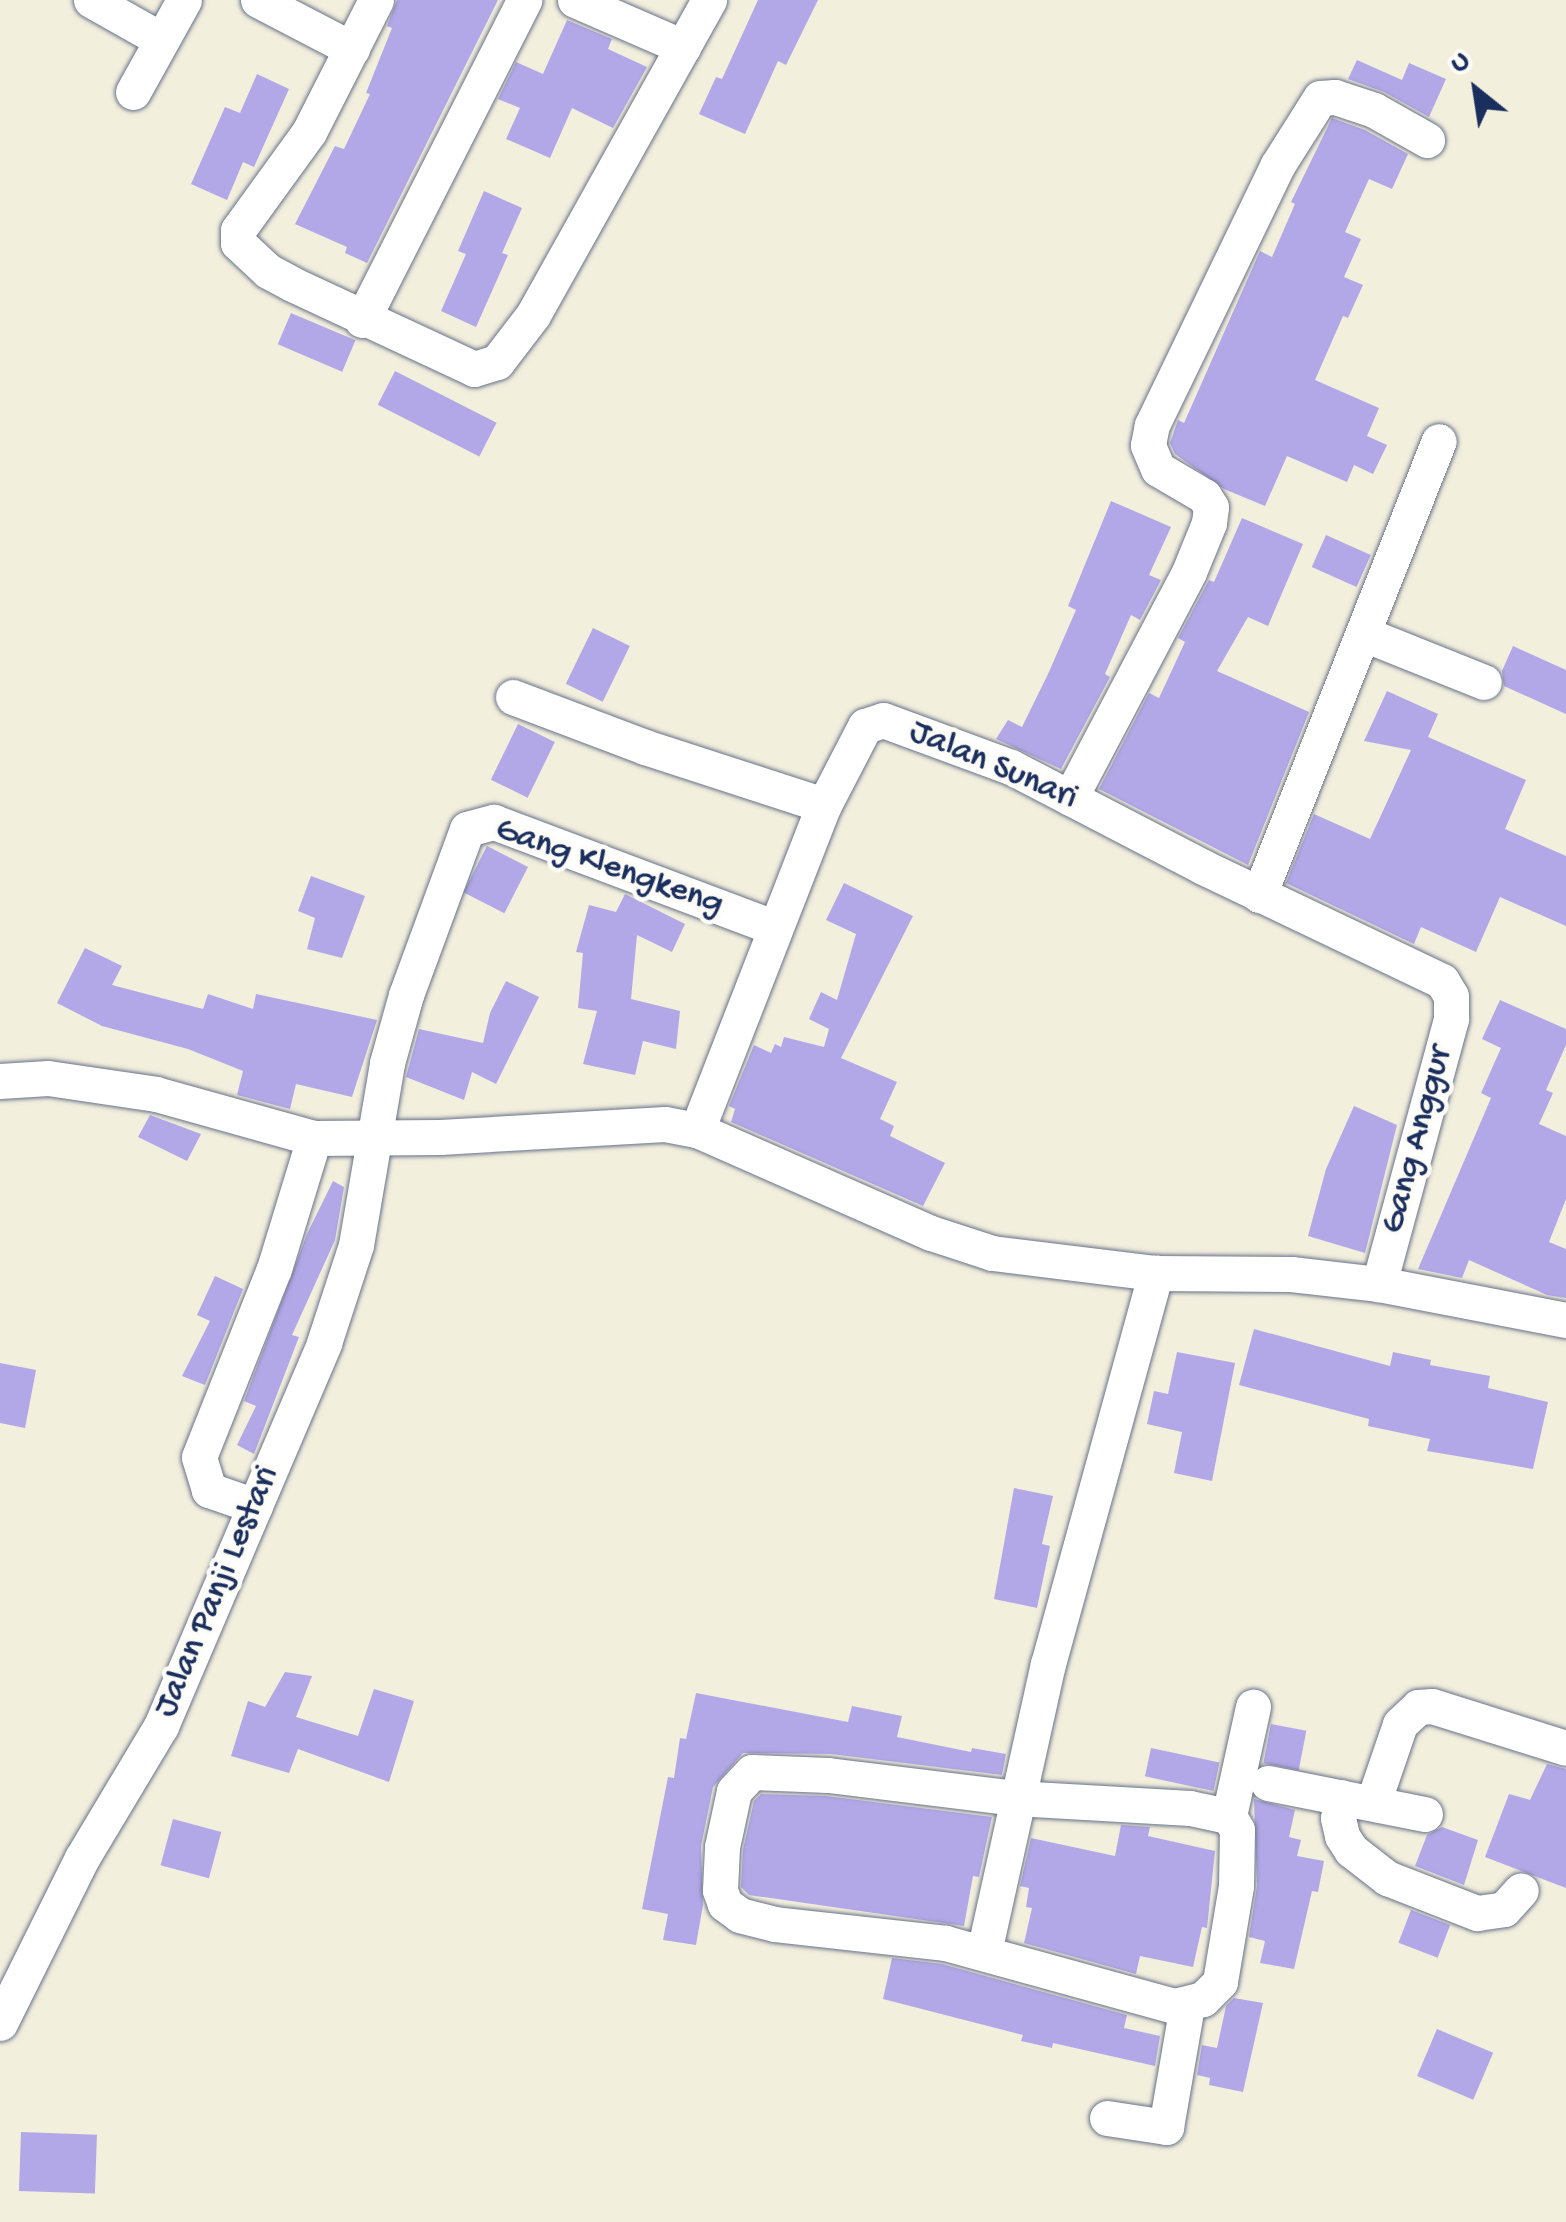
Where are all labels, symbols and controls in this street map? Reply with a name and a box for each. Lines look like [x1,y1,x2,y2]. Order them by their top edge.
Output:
north arrow [1426,40,1526,140]
text: U [1445,45,1476,82]
street label: Jalan Sunari [903,712,1083,820]
street label: Gang Klengkeng [490,809,728,927]
street label: Gang Anggur [1373,1042,1463,1238]
street label: Jalan Panji Lestari [146,1460,290,1724]

